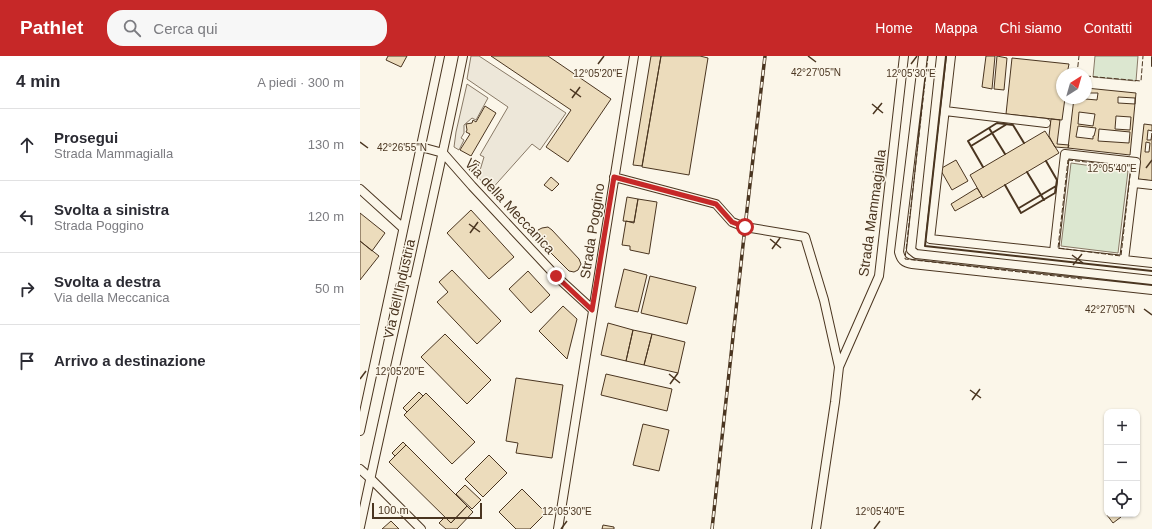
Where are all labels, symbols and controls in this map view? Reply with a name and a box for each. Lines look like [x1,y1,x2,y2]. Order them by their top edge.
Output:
search box [107,10,387,46]
text: Pathlet [20,17,83,38]
icon: search [121,17,143,39]
text: Cerca qui [153,20,218,37]
text: Home [875,20,913,36]
text: Mappa [935,20,978,36]
text: Chi siamo [1000,20,1062,36]
text: Contatti [1084,20,1132,36]
text: 42°27'05"N [791,67,841,78]
text: 12°05'20"E [573,68,623,79]
text: 12°05'30"E [886,68,936,79]
north arrow [1056,68,1092,104]
text: 4 min [16,72,60,91]
text: A piedi · 300 m [257,75,344,90]
text: Prosegui [54,129,118,146]
icon: ahead [16,134,38,156]
text: 130 m [308,137,344,152]
text: 42°26'55"N [377,142,427,153]
text: Strada Mammagialla [54,146,173,161]
street label: Strada Mammagialla [855,148,889,278]
street label: Via della Meccanica [462,155,558,257]
text: 12°05'40"E [1087,163,1137,174]
street label: Strada Poggino [577,182,607,280]
text: Svolta a sinistra [54,201,169,218]
icon: left [16,206,38,228]
text: 120 m [308,209,344,224]
text: Strada Poggino [54,218,144,233]
route start [736,218,754,236]
street label: Via dell'Industria [380,237,418,341]
route end [547,267,565,285]
text: Svolta a destra [54,273,161,290]
icon: right [16,278,38,300]
text: 50 m [315,281,344,296]
text: Via della Meccanica [54,290,169,305]
text: 42°27'05"N [1085,304,1135,315]
icon: arrive [16,350,38,372]
text: Arrivo a destinazione [54,352,206,369]
text: 12°05'20"E [375,366,425,377]
map controls [1104,409,1140,517]
button: + [1104,409,1140,445]
button: − [1104,445,1140,481]
button: locate [1104,481,1140,517]
scale bar [372,501,482,520]
text: 100 m [378,504,409,516]
text: 12°05'30"E [542,506,592,517]
text: 12°05'40"E [855,506,905,517]

